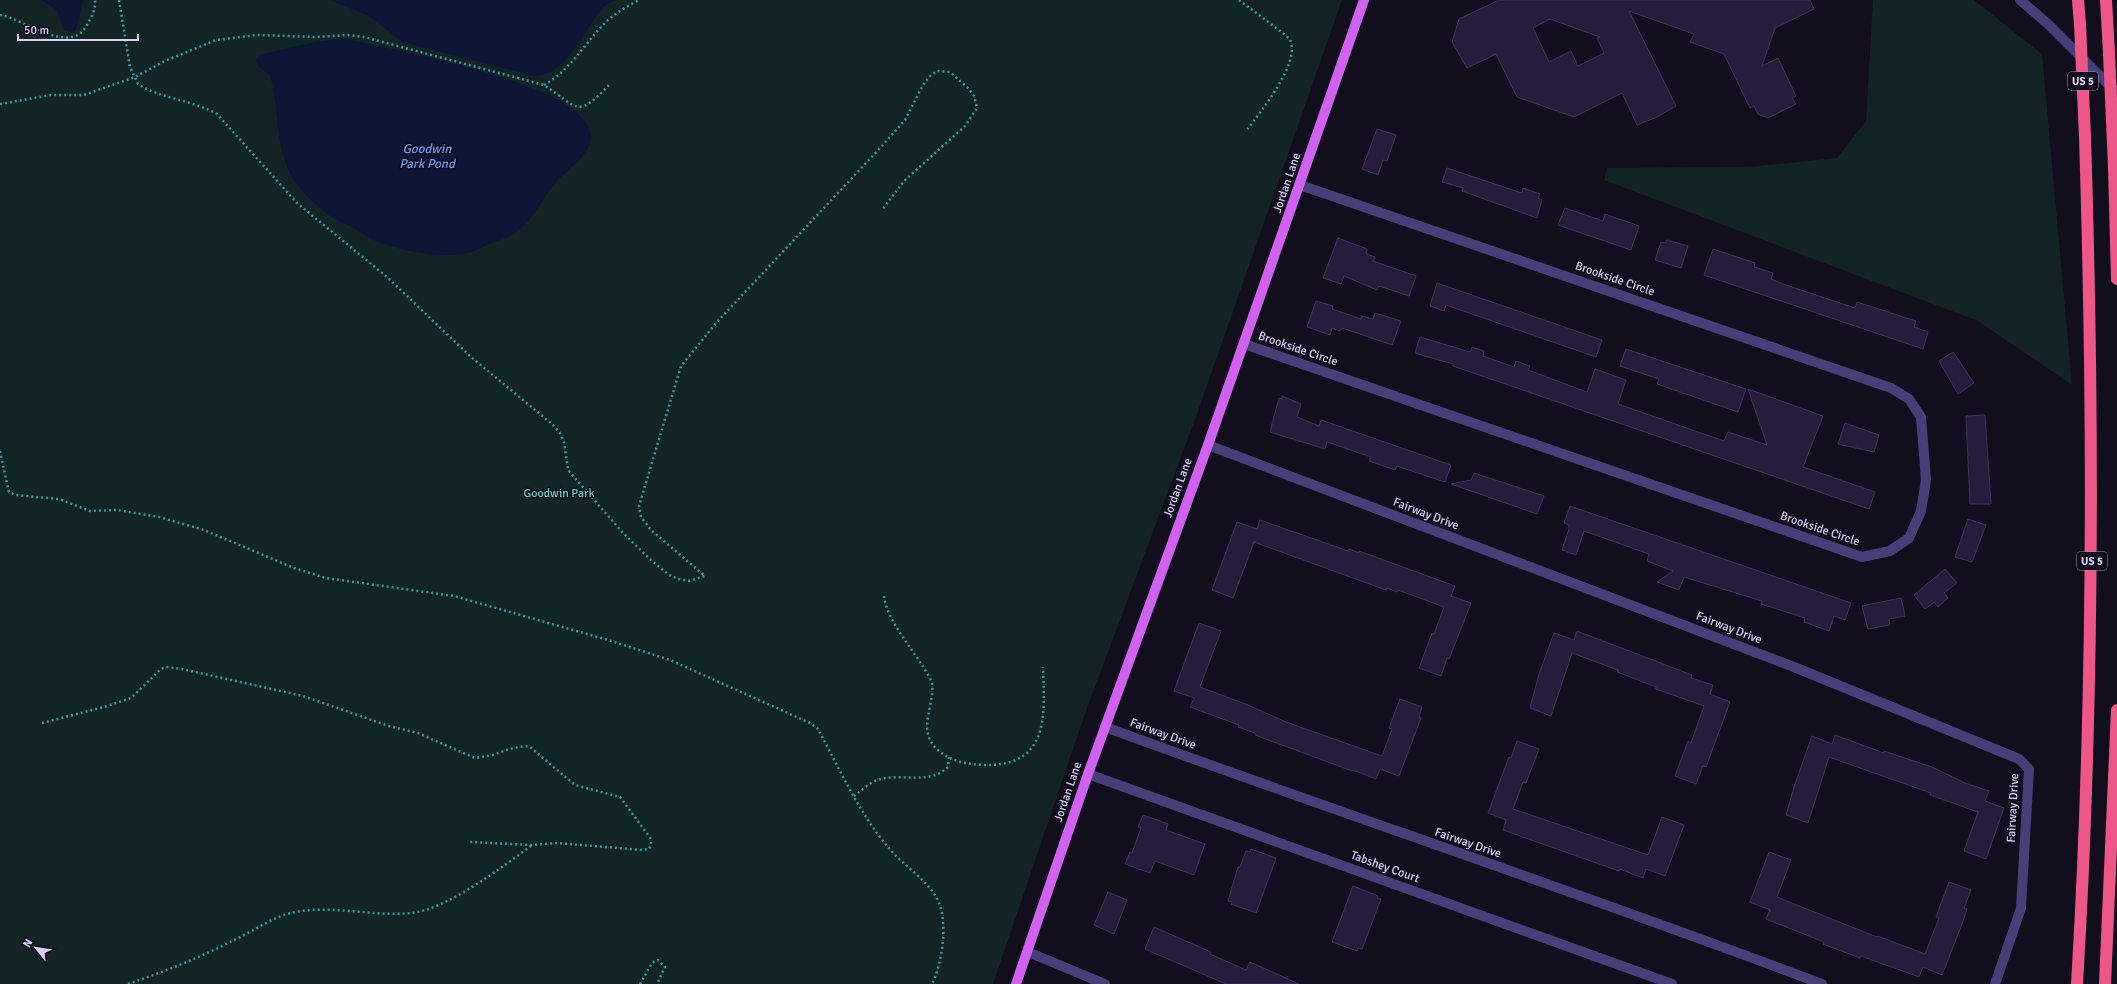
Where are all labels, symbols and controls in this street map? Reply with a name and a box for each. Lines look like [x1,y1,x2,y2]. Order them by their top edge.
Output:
scale bar [18,16,138,42]
text: 50 m [24,23,49,38]
road number: US 5 [2068,72,2098,90]
water label: Goodwin Park Pond [399,141,457,172]
street label: Jordan Lane [1270,151,1304,215]
street label: Brookside Circle [1573,258,1657,300]
street label: Brookside Circle [1256,328,1340,370]
street label: Jordan Lane [1160,456,1196,520]
park label: Goodwin Park [524,486,594,501]
street label: Fairway Drive [1391,495,1461,533]
street label: Brookside Circle [1778,508,1862,550]
road number: US 5 [2077,552,2107,570]
street label: Fairway Drive [1694,609,1764,647]
street label: Fairway Drive [1128,715,1198,753]
street label: Jordan Lane [1051,760,1085,824]
street label: Fairway Drive [2004,773,2022,843]
street label: Fairway Drive [1433,825,1503,861]
street label: Tabshey Court [1349,848,1421,886]
north arrow [16,928,56,968]
text: N [20,937,35,950]

